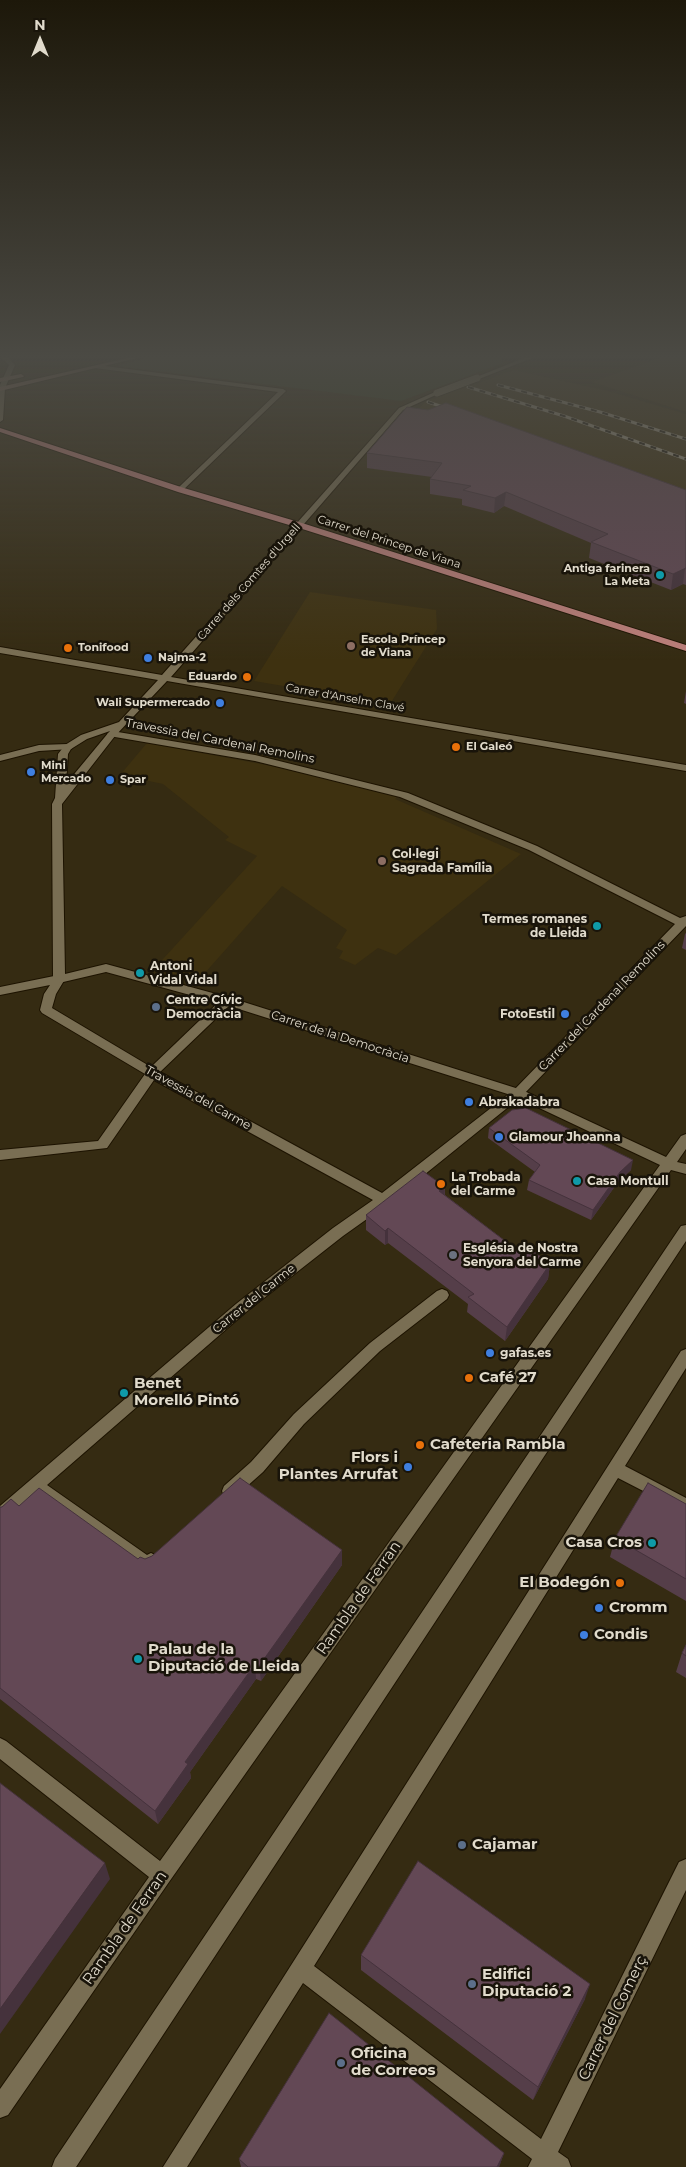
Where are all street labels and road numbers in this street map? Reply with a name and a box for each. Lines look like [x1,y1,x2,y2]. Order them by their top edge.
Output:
street label: Carrer del Princep de Viana [316,513,462,571]
street label: Carrer dels Comtes d'Urgell [195,521,303,643]
street label: Carrer d'Anselm Clavé [285,681,405,715]
street label: Travessia del Cardenal Remolins [124,716,316,766]
street label: Carrer del Cardenal Remolins [536,938,668,1074]
street label: Carrer de la Democràcia [269,1008,411,1066]
street label: Travessia del Carme [143,1063,253,1133]
street label: Carrer del Carme [210,1261,298,1337]
street label: Rambla de Ferran [313,1538,405,1658]
street label: Rambla de Ferran [79,1868,171,1988]
street label: Carrer del Comerç [575,1953,651,2083]

